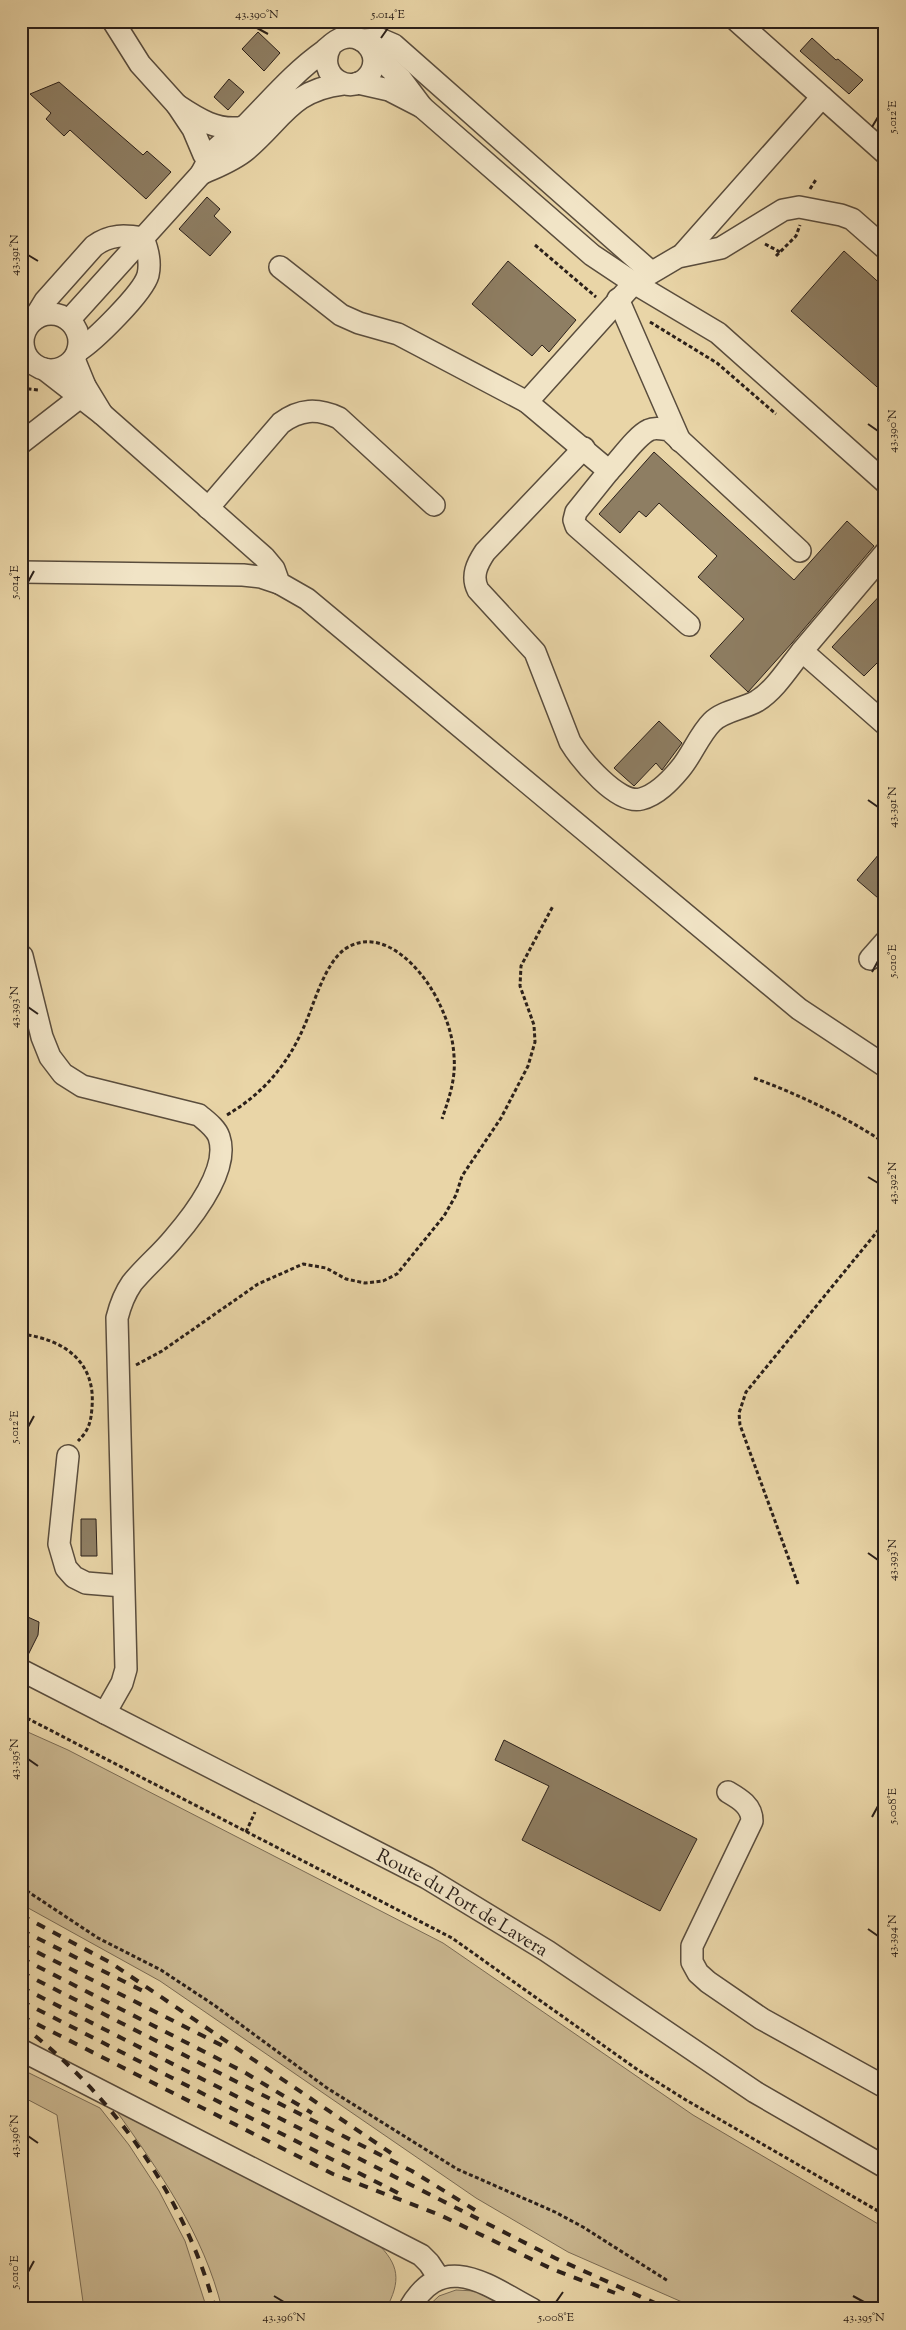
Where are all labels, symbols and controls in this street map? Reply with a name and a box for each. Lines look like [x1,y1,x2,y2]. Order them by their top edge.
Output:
text: 43.390°N [235,6,279,24]
text: 5.014°E [370,6,405,24]
text: 5.012°E [884,100,902,134]
text: 43.391°N [6,234,24,276]
text: 43.390°N [884,409,902,453]
text: 5.014°E [6,565,24,600]
text: 43.391°N [884,786,902,828]
text: 5.010°E [884,944,902,979]
text: 43.393°N [6,986,24,1028]
text: 43.392°N [884,1161,902,1204]
text: 5.012°E [6,1410,24,1444]
text: 43.393°N [884,1539,902,1581]
text: 43.395°N [6,1738,24,1780]
text: 5.008°E [884,1787,902,1825]
street label: Route du Port de Lavera [371,1843,553,1965]
text: 43.394°N [884,1914,902,1958]
text: 43.396°N [6,2114,24,2158]
text: 5.010°E [6,2255,24,2290]
text: 43.396°N [262,2309,306,2327]
text: 5.008°E [537,2309,575,2327]
text: 43.395°N [843,2309,885,2327]

